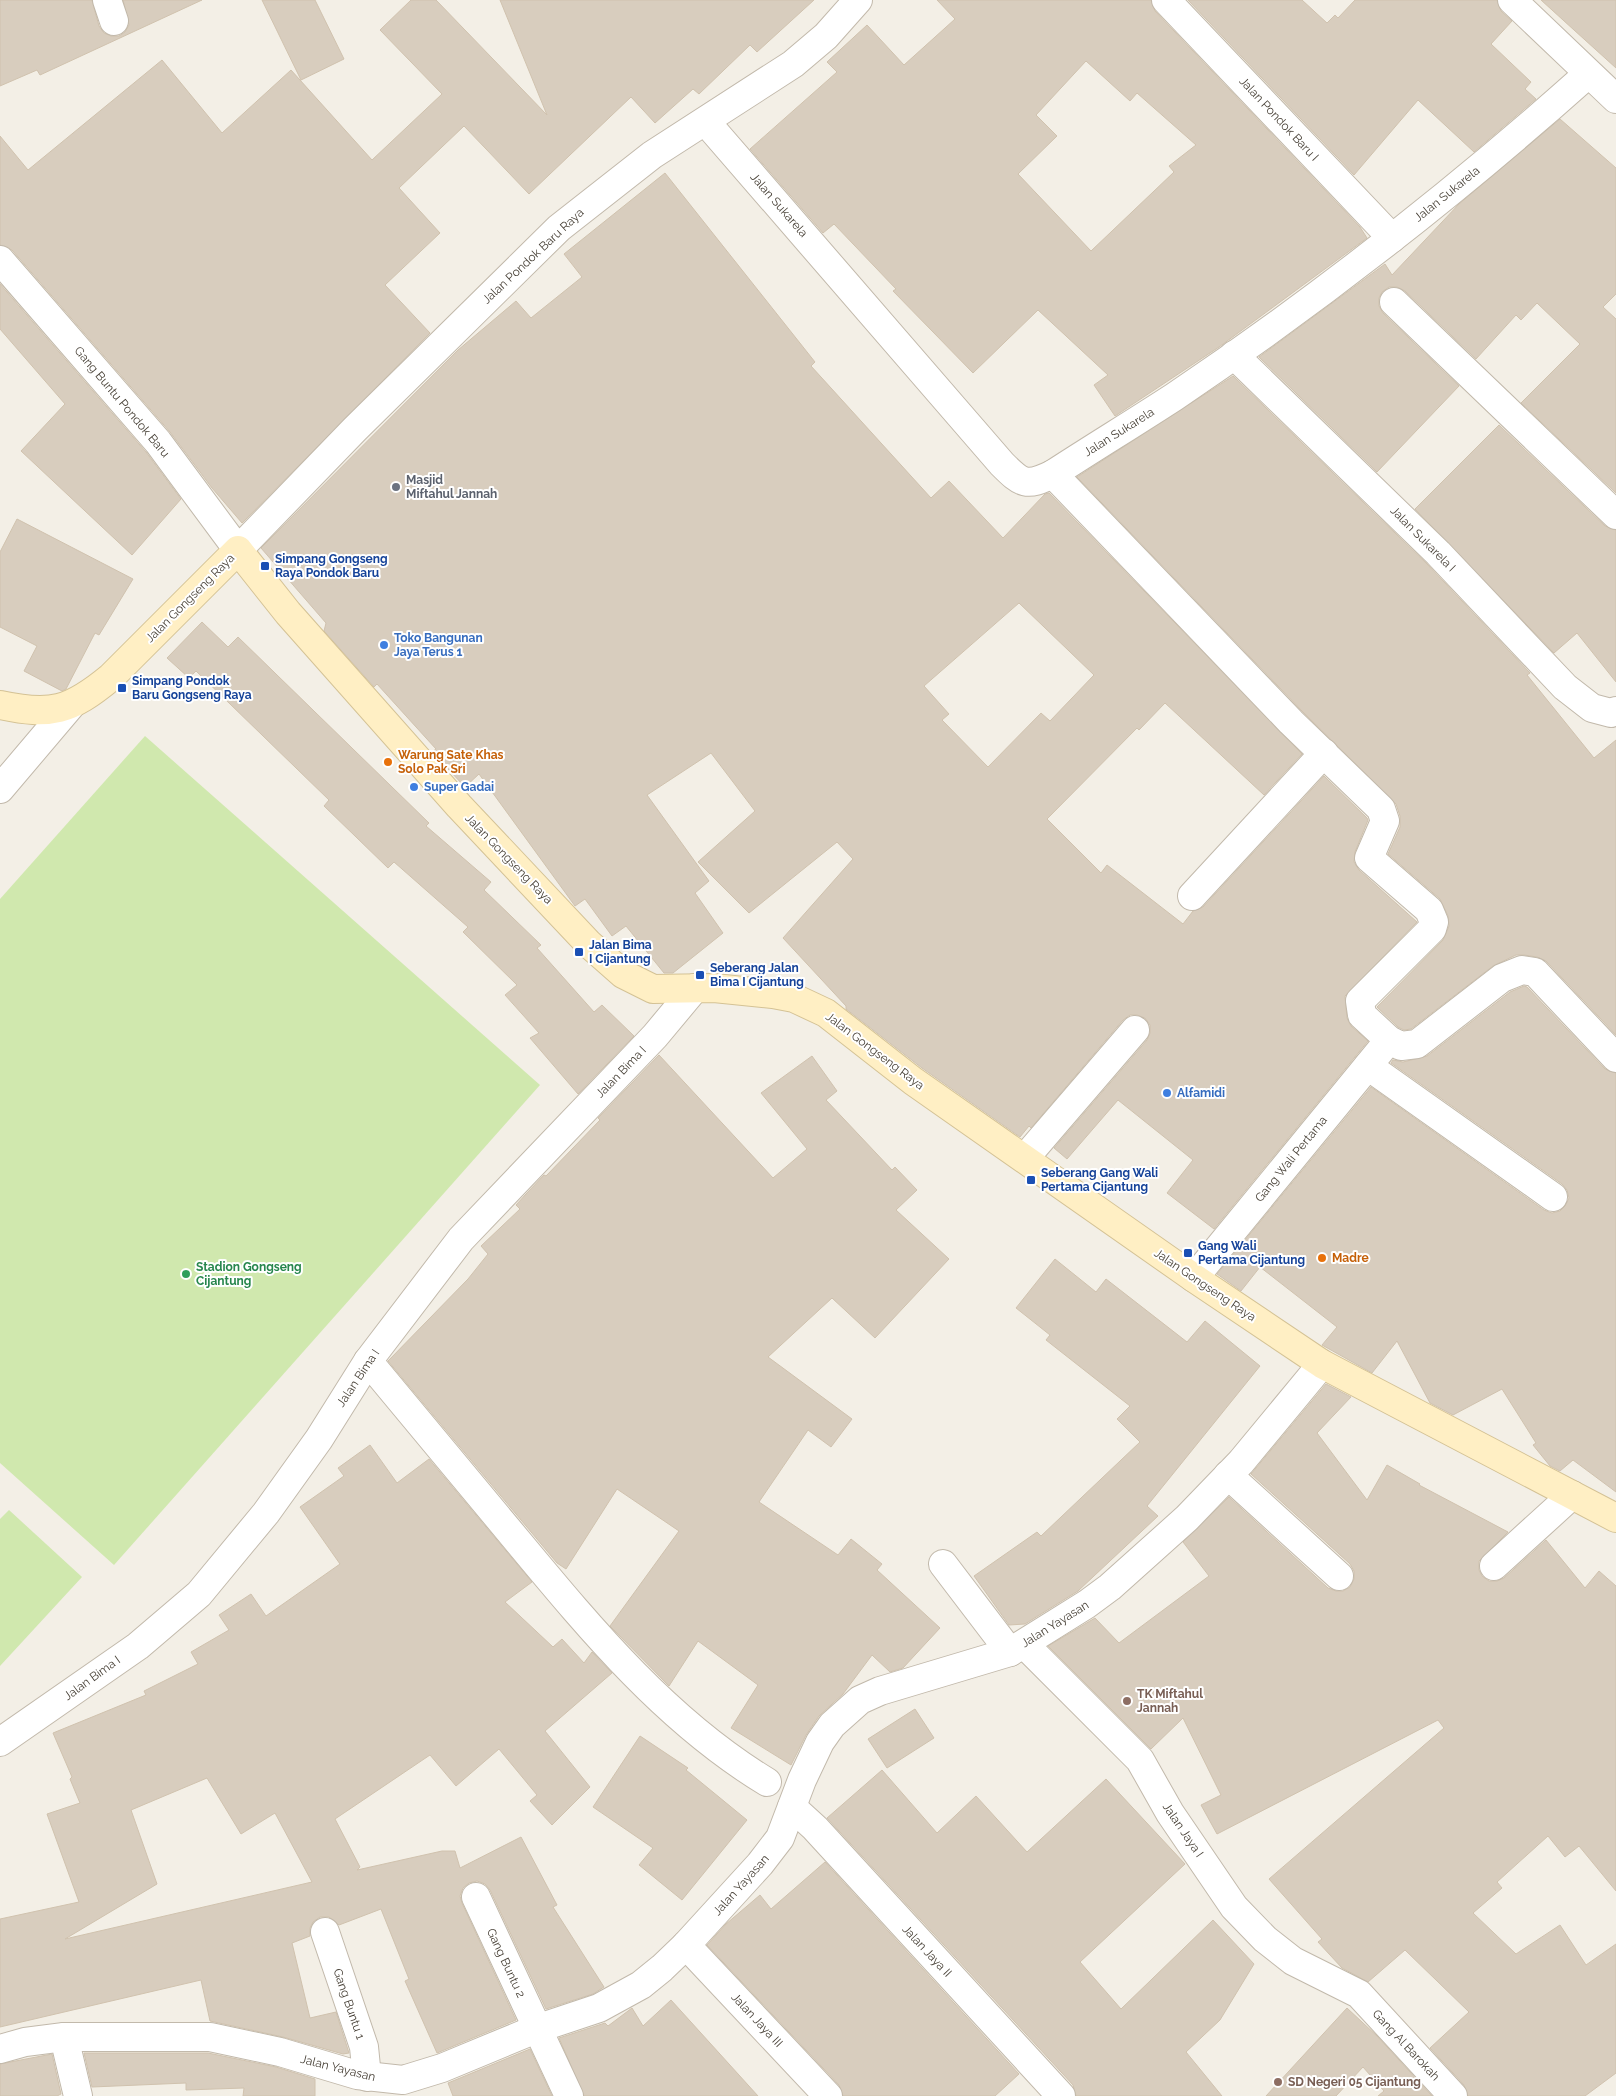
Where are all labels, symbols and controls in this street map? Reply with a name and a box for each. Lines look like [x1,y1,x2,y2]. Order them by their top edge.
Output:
street label: Jalan Pondok Baru I [1237,74,1321,164]
street label: Jalan Sukarela [1411,163,1483,225]
street label: Jalan Sukarela [747,170,811,240]
street label: Jalan Pondok Baru Raya [479,205,587,307]
street label: Gang Buntu Pondok Baru [72,344,172,460]
street label: Jalan Sukarela [1081,405,1157,459]
place label: Masjid Miftahul Jannah [406,473,497,501]
marker: Masjid Miftahul Jannah [390,481,402,493]
street label: Jalan Sukarela I [1388,504,1458,574]
street label: Jalan Gongseng Raya [143,551,237,645]
place label: Simpang Gongseng Raya Pondok Baru [275,552,388,580]
marker: Simpang Gongseng Raya Pondok Baru [259,560,271,572]
place label: Toko Bangunan Jaya Terus 1 [394,631,483,659]
marker: Toko Bangunan Jaya Terus 1 [378,639,390,651]
place label: Simpang Pondok Baru Gongseng Raya [132,674,252,702]
marker: Simpang Pondok Baru Gongseng Raya [116,682,128,694]
place label: Warung Sate Khas Solo Pak Sri [398,748,504,776]
marker: Warung Sate Khas Solo Pak Sri [382,756,394,768]
place label: Super Gadai [424,780,494,794]
marker: Super Gadai [408,781,420,793]
street label: Jalan Gongseng Raya [462,811,556,907]
place label: Jalan Bima I Cijantung [589,938,652,966]
marker: Jalan Bima I Cijantung [573,946,585,958]
place label: Seberang Jalan Bima I Cijantung [710,961,804,989]
marker: Seberang Jalan Bima I Cijantung [694,969,706,981]
street label: Jalan Gongseng Raya [823,1009,927,1093]
street label: Jalan Bima I [593,1043,649,1101]
place label: Alfamidi [1177,1086,1225,1100]
marker: Alfamidi [1161,1087,1173,1099]
street label: Gang Wali Pertama [1252,1113,1330,1205]
place label: Seberang Gang Wali Pertama Cijantung [1041,1166,1158,1194]
marker: Seberang Gang Wali Pertama Cijantung [1025,1174,1037,1186]
place label: Gang Wali Pertama Cijantung [1198,1239,1305,1267]
street label: Jalan Gongseng Raya [1152,1246,1258,1324]
marker: Gang Wali Pertama Cijantung [1182,1247,1194,1259]
place label: Madre [1332,1251,1369,1265]
marker: Madre [1316,1252,1328,1264]
place label: Stadion Gongseng Cijantung [196,1260,302,1288]
marker: Stadion Gongseng Cijantung [180,1268,192,1280]
street label: Jalan Bima I [334,1347,382,1409]
street label: Jalan Yayasan [1019,1598,1091,1650]
street label: Jalan Bima I [61,1653,123,1703]
place label: TK Miftahul Jannah [1137,1687,1203,1715]
marker: TK Miftahul Jannah [1121,1695,1133,1707]
street label: Jalan Jaya I [1160,1800,1206,1860]
street label: Jalan Yayasan [710,1852,772,1918]
street label: Jalan Jaya II [899,1922,955,1980]
street label: Gang Buntu 2 [484,1926,528,2000]
street label: Gang Buntu 1 [330,1967,368,2041]
street label: Jalan Jaya III [728,1990,786,2050]
street label: Gang Al Barokah [1370,2007,1442,2083]
street label: Jalan Yayasan [299,2052,377,2084]
place label: SD Negeri 05 Cijantung [1288,2075,1421,2089]
marker: SD Negeri 05 Cijantung [1272,2076,1284,2088]

